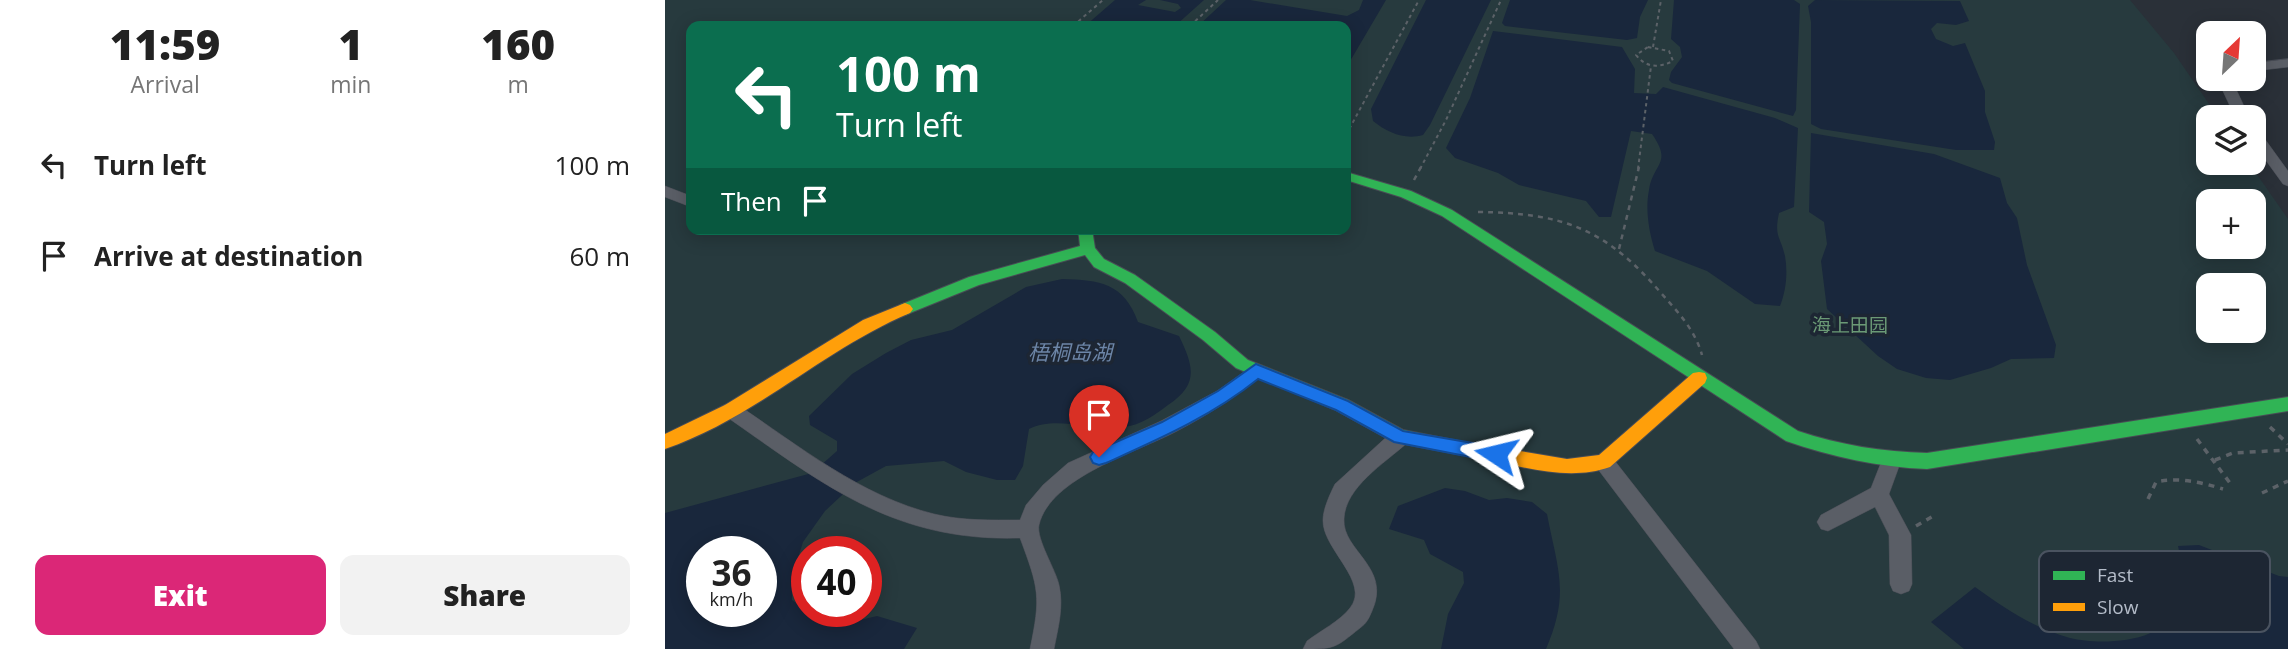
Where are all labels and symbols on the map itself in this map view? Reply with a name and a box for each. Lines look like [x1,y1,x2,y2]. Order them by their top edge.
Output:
north arrow [2196,21,2266,91]
park label: 海上田园 [1812,312,1888,338]
water label: 梧桐岛湖 [1028,338,1115,366]
pin [1069,385,1129,457]
position arrow [1459,417,1533,491]
speed limit sign: 40 [791,536,882,627]
legend [2039,551,2270,632]
text: Fast [2097,562,2133,588]
text: Slow [2097,594,2139,620]

